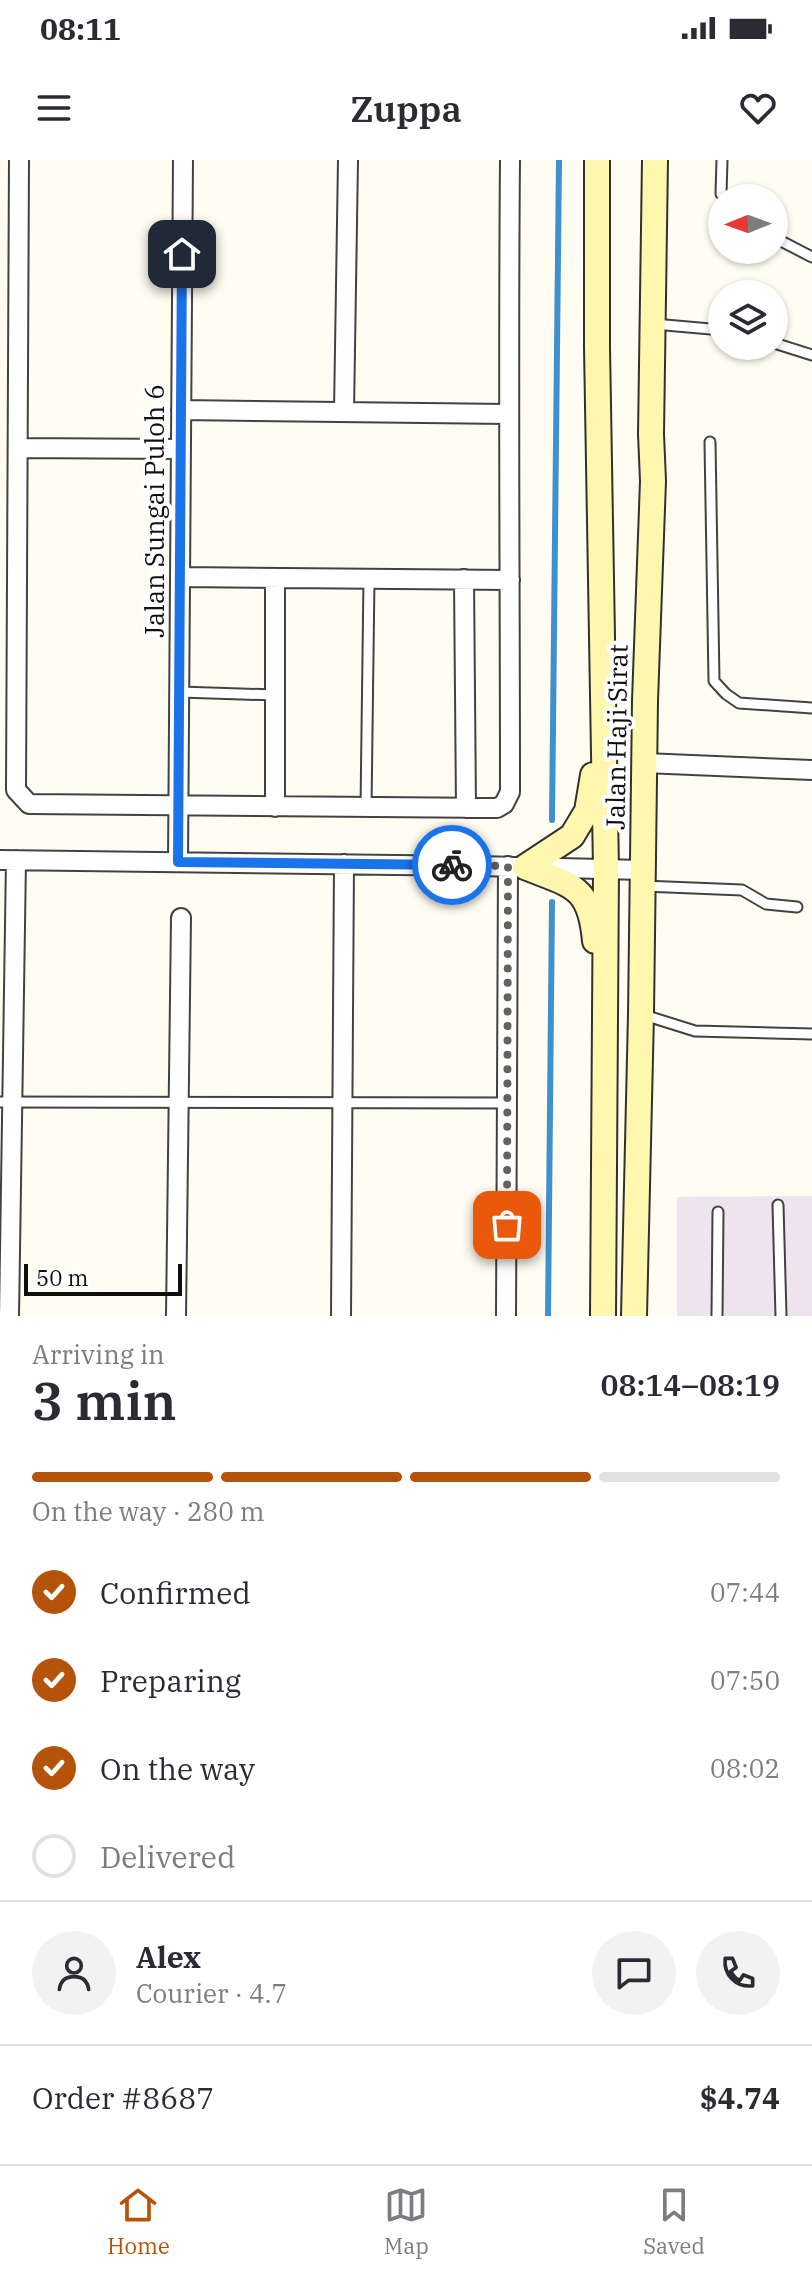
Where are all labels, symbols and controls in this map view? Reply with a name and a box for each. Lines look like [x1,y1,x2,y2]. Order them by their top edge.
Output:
text: 08:11 [40,9,121,48]
text: Zuppa [350,85,462,132]
icon: menu [32,86,76,130]
icon: heart [736,86,780,130]
north arrow [708,184,788,264]
map controls [708,184,788,360]
pin [148,220,216,288]
icon: home [160,232,204,276]
button: layers [708,280,788,360]
street label: Jalan Sungai Puloh 6 [137,384,171,638]
street label: Jalan Haji Sirat [597,644,635,830]
courier [412,825,492,905]
icon: bike [430,843,474,887]
pin [473,1191,541,1259]
icon: bag [485,1203,529,1247]
scale bar [24,1260,182,1296]
text: 50 m [36,1263,88,1292]
text: Arriving in [32,1337,165,1371]
text: 08:14–08:19 [600,1365,780,1404]
text: 3 min [32,1367,177,1434]
text: On the way · 280 m [32,1494,265,1528]
icon: check [32,1570,76,1614]
text: Confirmed [100,1573,251,1612]
text: 07:44 [710,1575,780,1609]
icon: check [32,1658,76,1702]
text: Preparing [100,1661,241,1700]
text: 07:50 [710,1663,780,1697]
icon: check [32,1746,76,1790]
text: On the way [100,1749,255,1788]
text: 08:02 [710,1751,780,1785]
text: Delivered [100,1837,235,1876]
button: person [32,1931,116,2015]
button: chat [592,1931,676,2015]
button: phone [696,1931,780,2015]
text: Alex [136,1937,201,1976]
text: Courier · 4.7 [136,1976,287,2010]
text: Order #8687 [32,2078,214,2117]
text: $4.74 [700,2078,780,2117]
tab: Home [107,2183,170,2260]
tab: Map [384,2183,429,2260]
tab: Saved [643,2183,705,2260]

